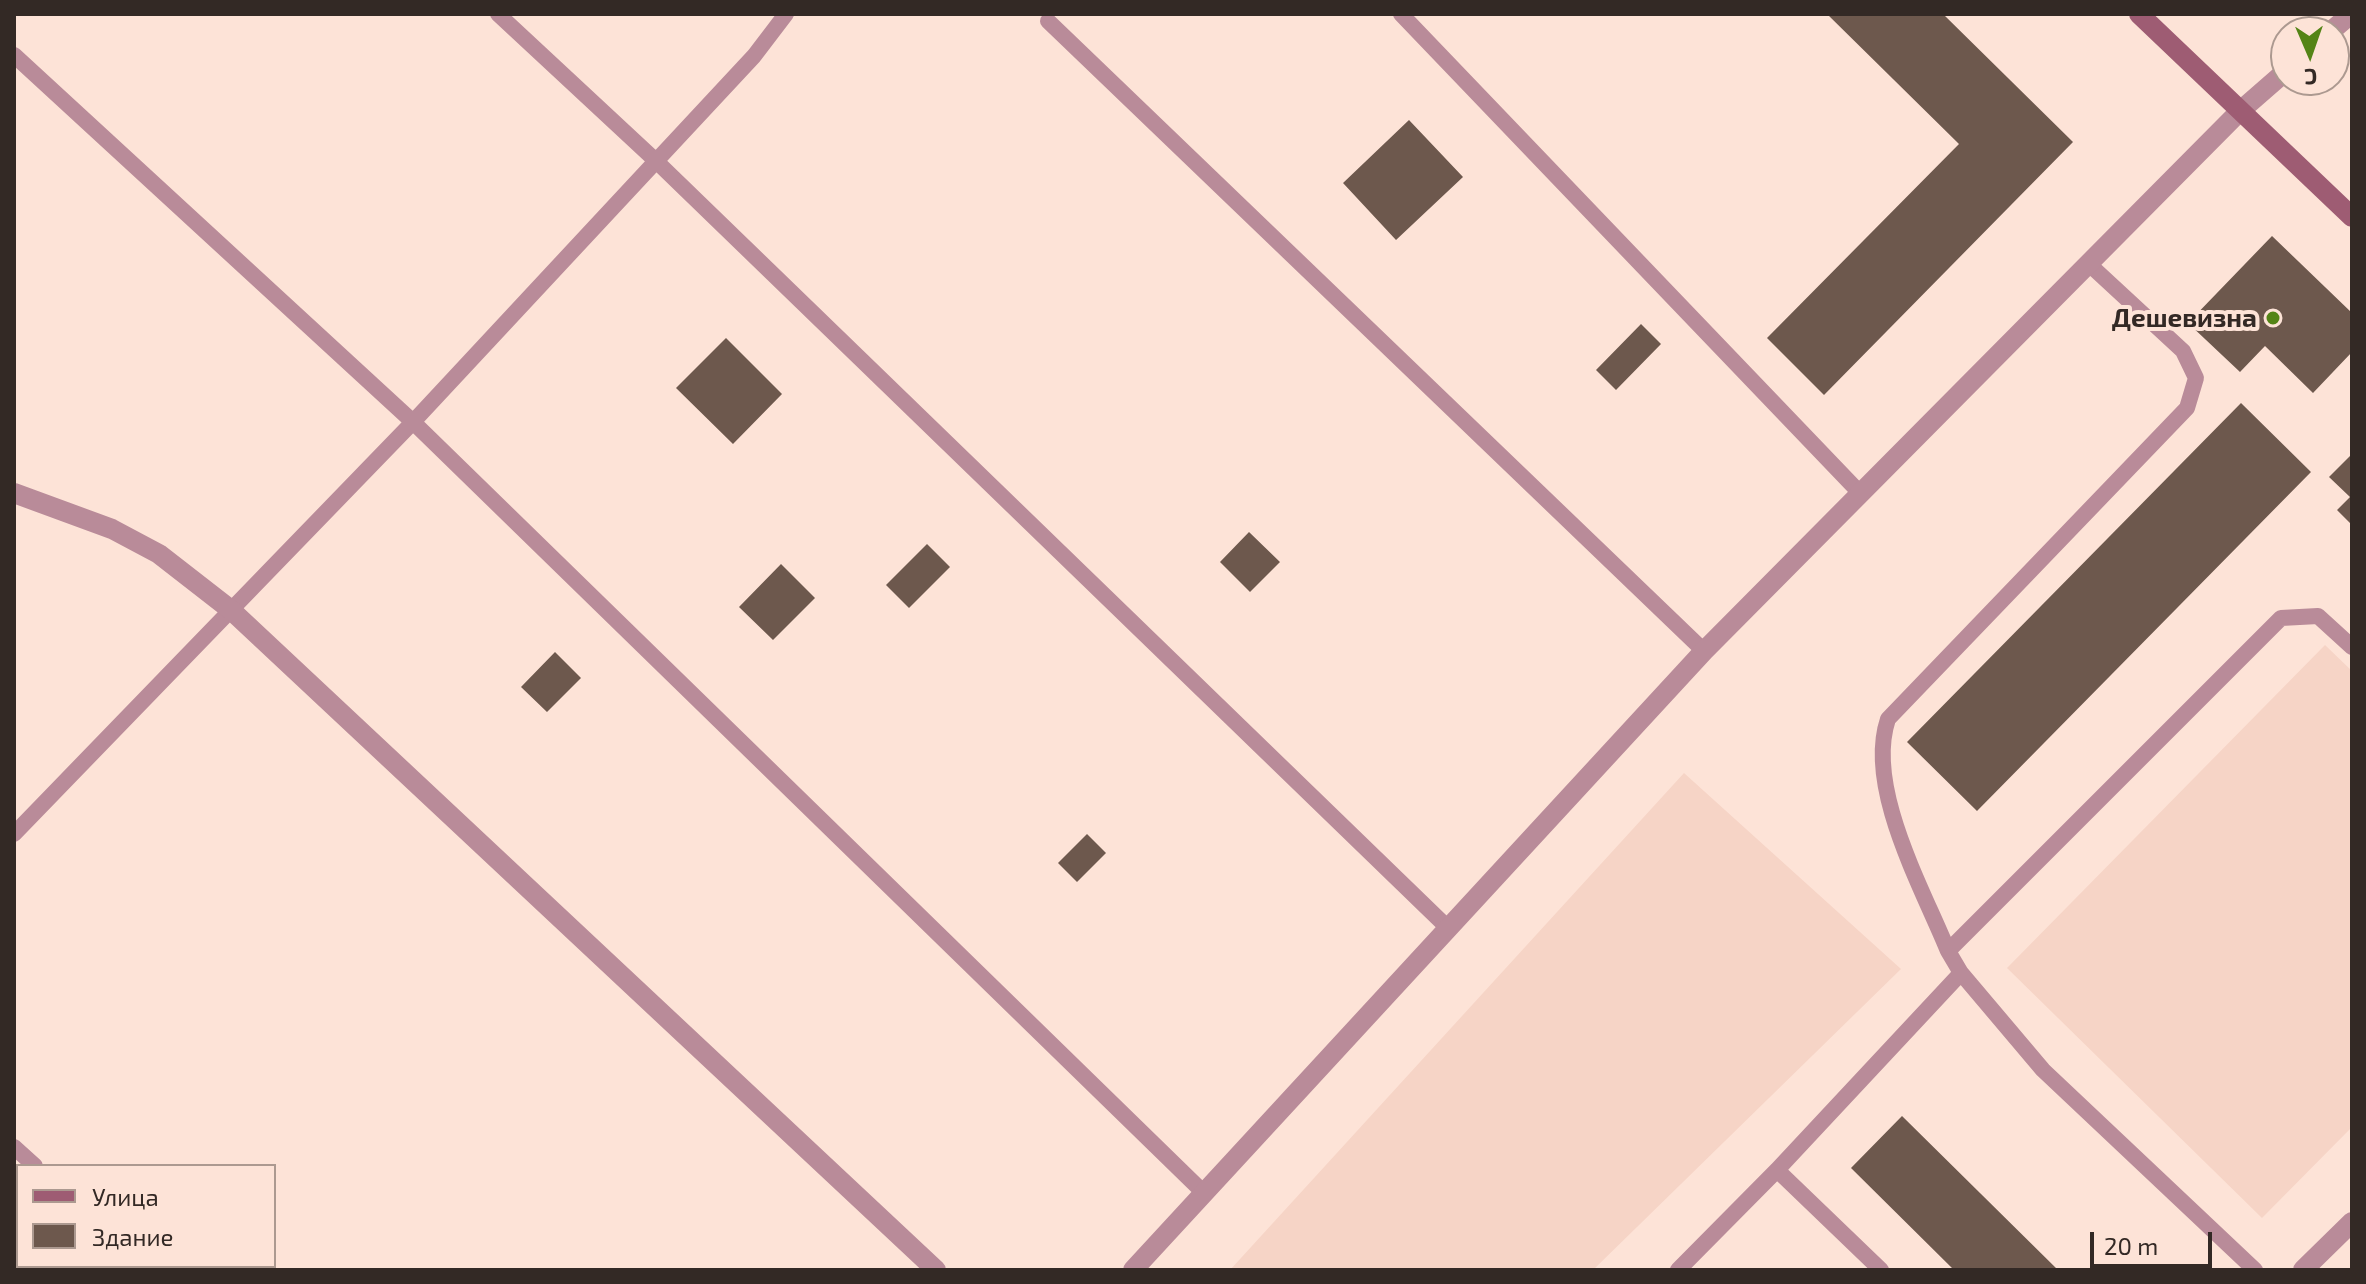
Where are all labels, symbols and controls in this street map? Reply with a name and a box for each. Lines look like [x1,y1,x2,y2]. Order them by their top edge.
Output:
north arrow [2270,16,2350,96]
text: С [2304,65,2318,91]
place label: Дешевизна [2112,302,2257,334]
marker: Дешевизна [2264,309,2282,327]
legend [16,1164,276,1268]
text: Улица [92,1182,159,1211]
scale bar [2094,1216,2216,1266]
text: Здание [92,1222,174,1251]
text: 20 m [2104,1231,2158,1260]

